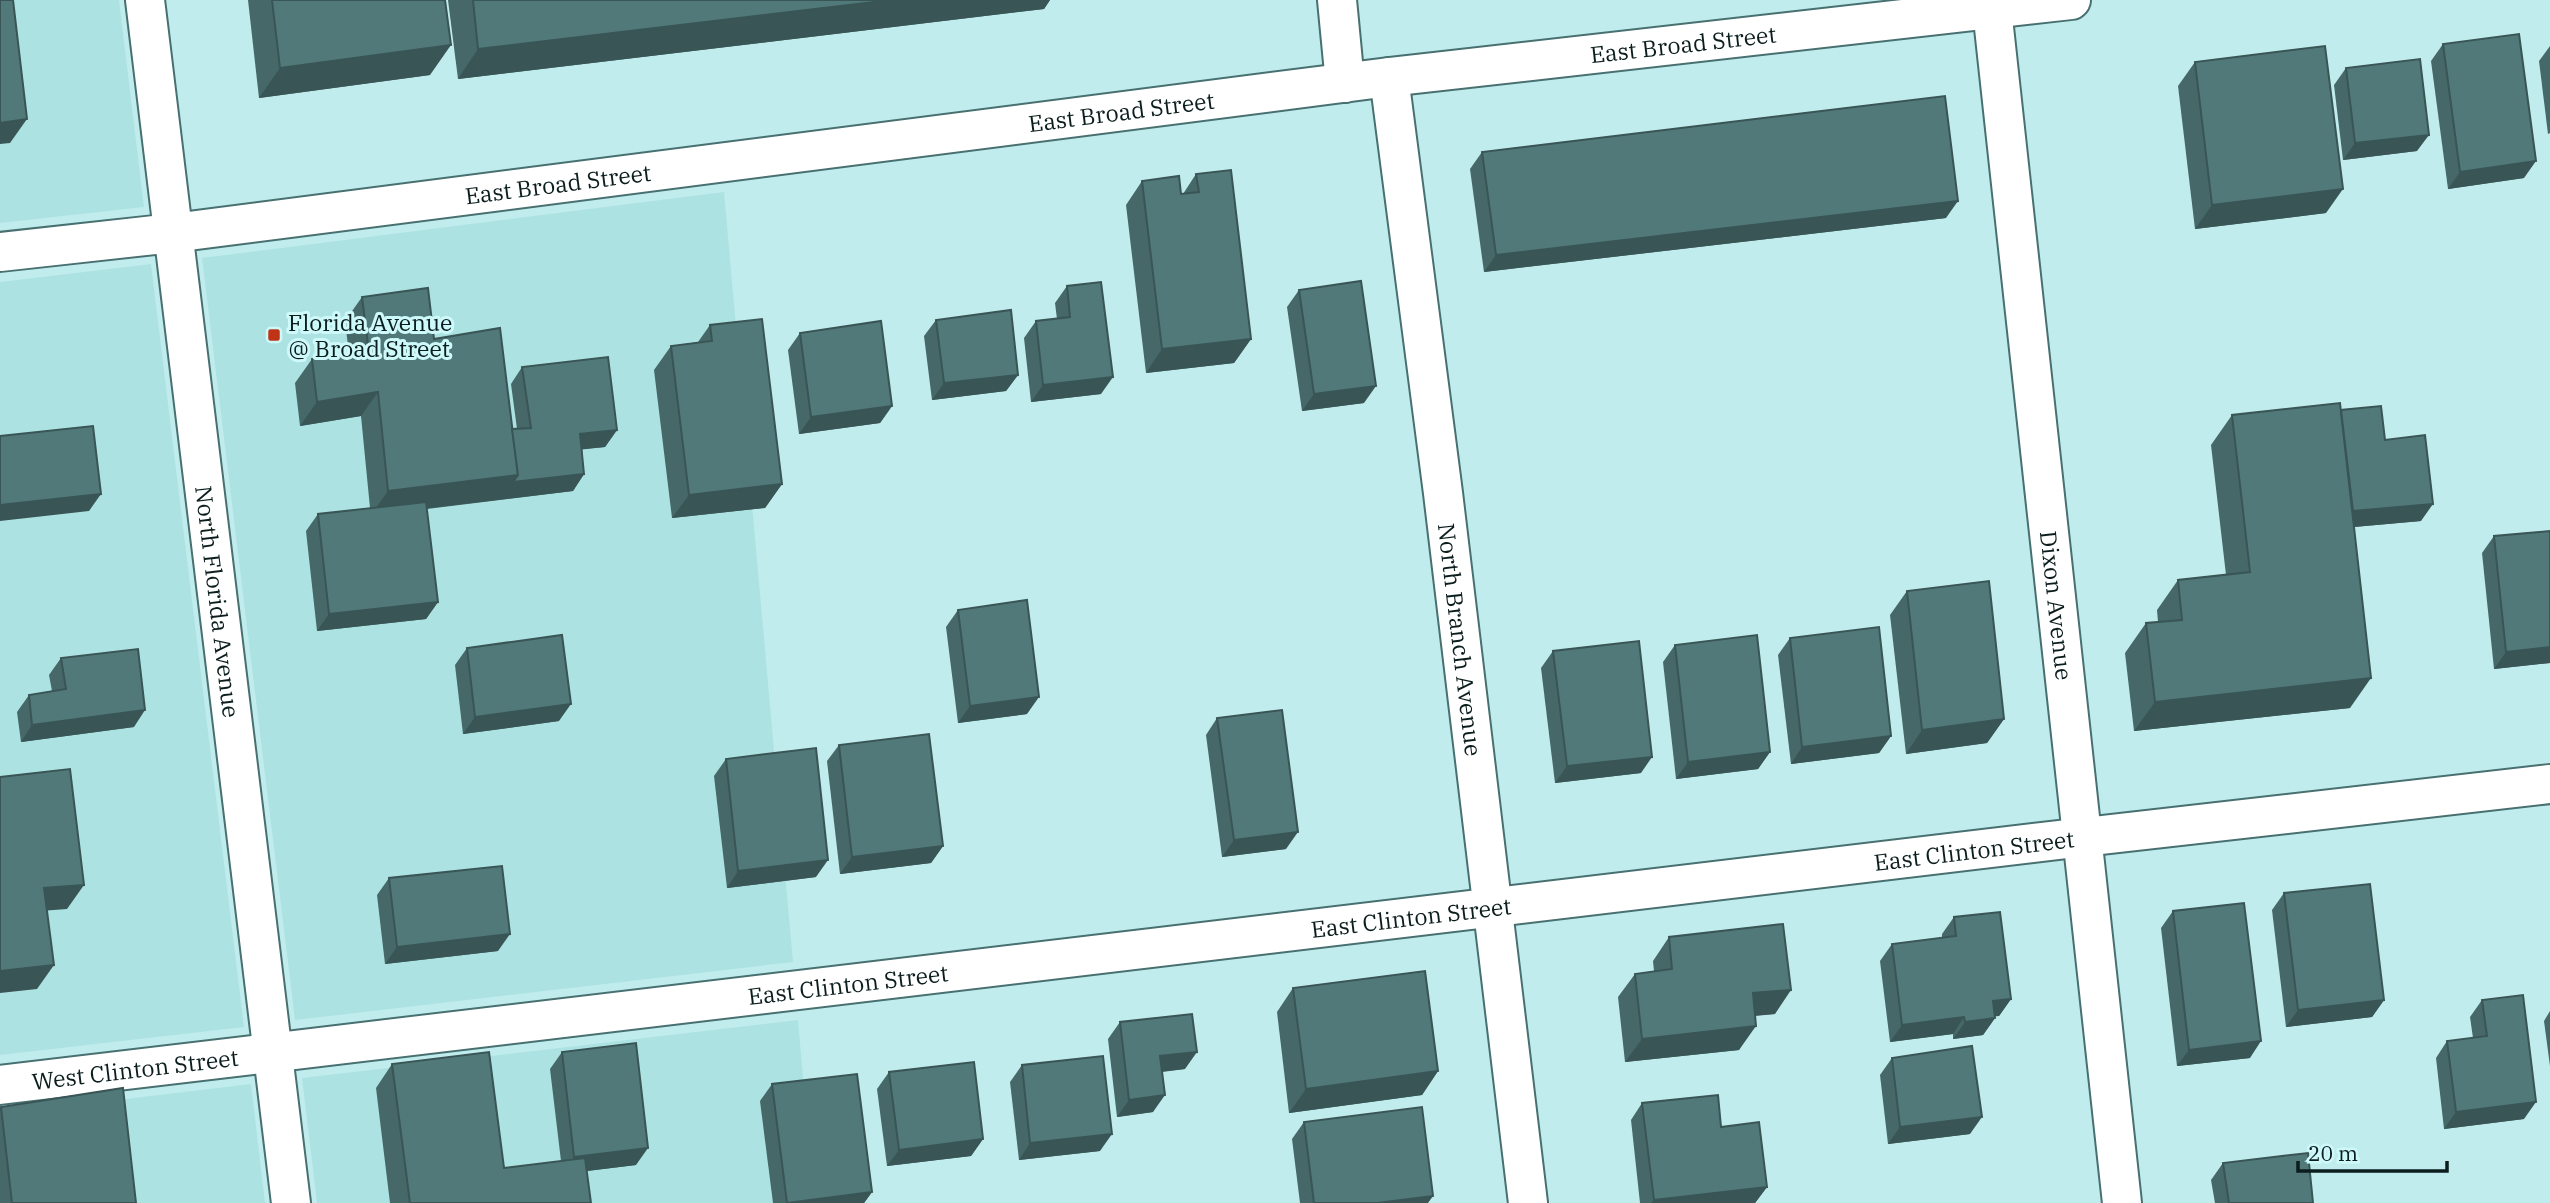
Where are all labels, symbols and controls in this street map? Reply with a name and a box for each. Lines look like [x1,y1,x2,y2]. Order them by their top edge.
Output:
street label: East Broad Street [1588,18,1778,69]
street label: East Broad Street [1026,85,1216,138]
street label: East Broad Street [463,157,653,210]
place label: Florida Avenue @ Broad Street [288,307,452,363]
marker: Florida Avenue @ Broad Street [266,327,282,343]
street label: North Florida Avenue [189,484,247,719]
street label: North Branch Avenue [1432,521,1489,758]
street label: Dixon Avenue [2034,529,2080,682]
street label: East Clinton Street [1872,823,2076,877]
street label: East Clinton Street [1309,890,1513,944]
street label: East Clinton Street [746,957,950,1011]
street label: West Clinton Street [30,1042,240,1096]
scale bar [2298,1130,2447,1174]
text: 20 m [2308,1139,2358,1167]

